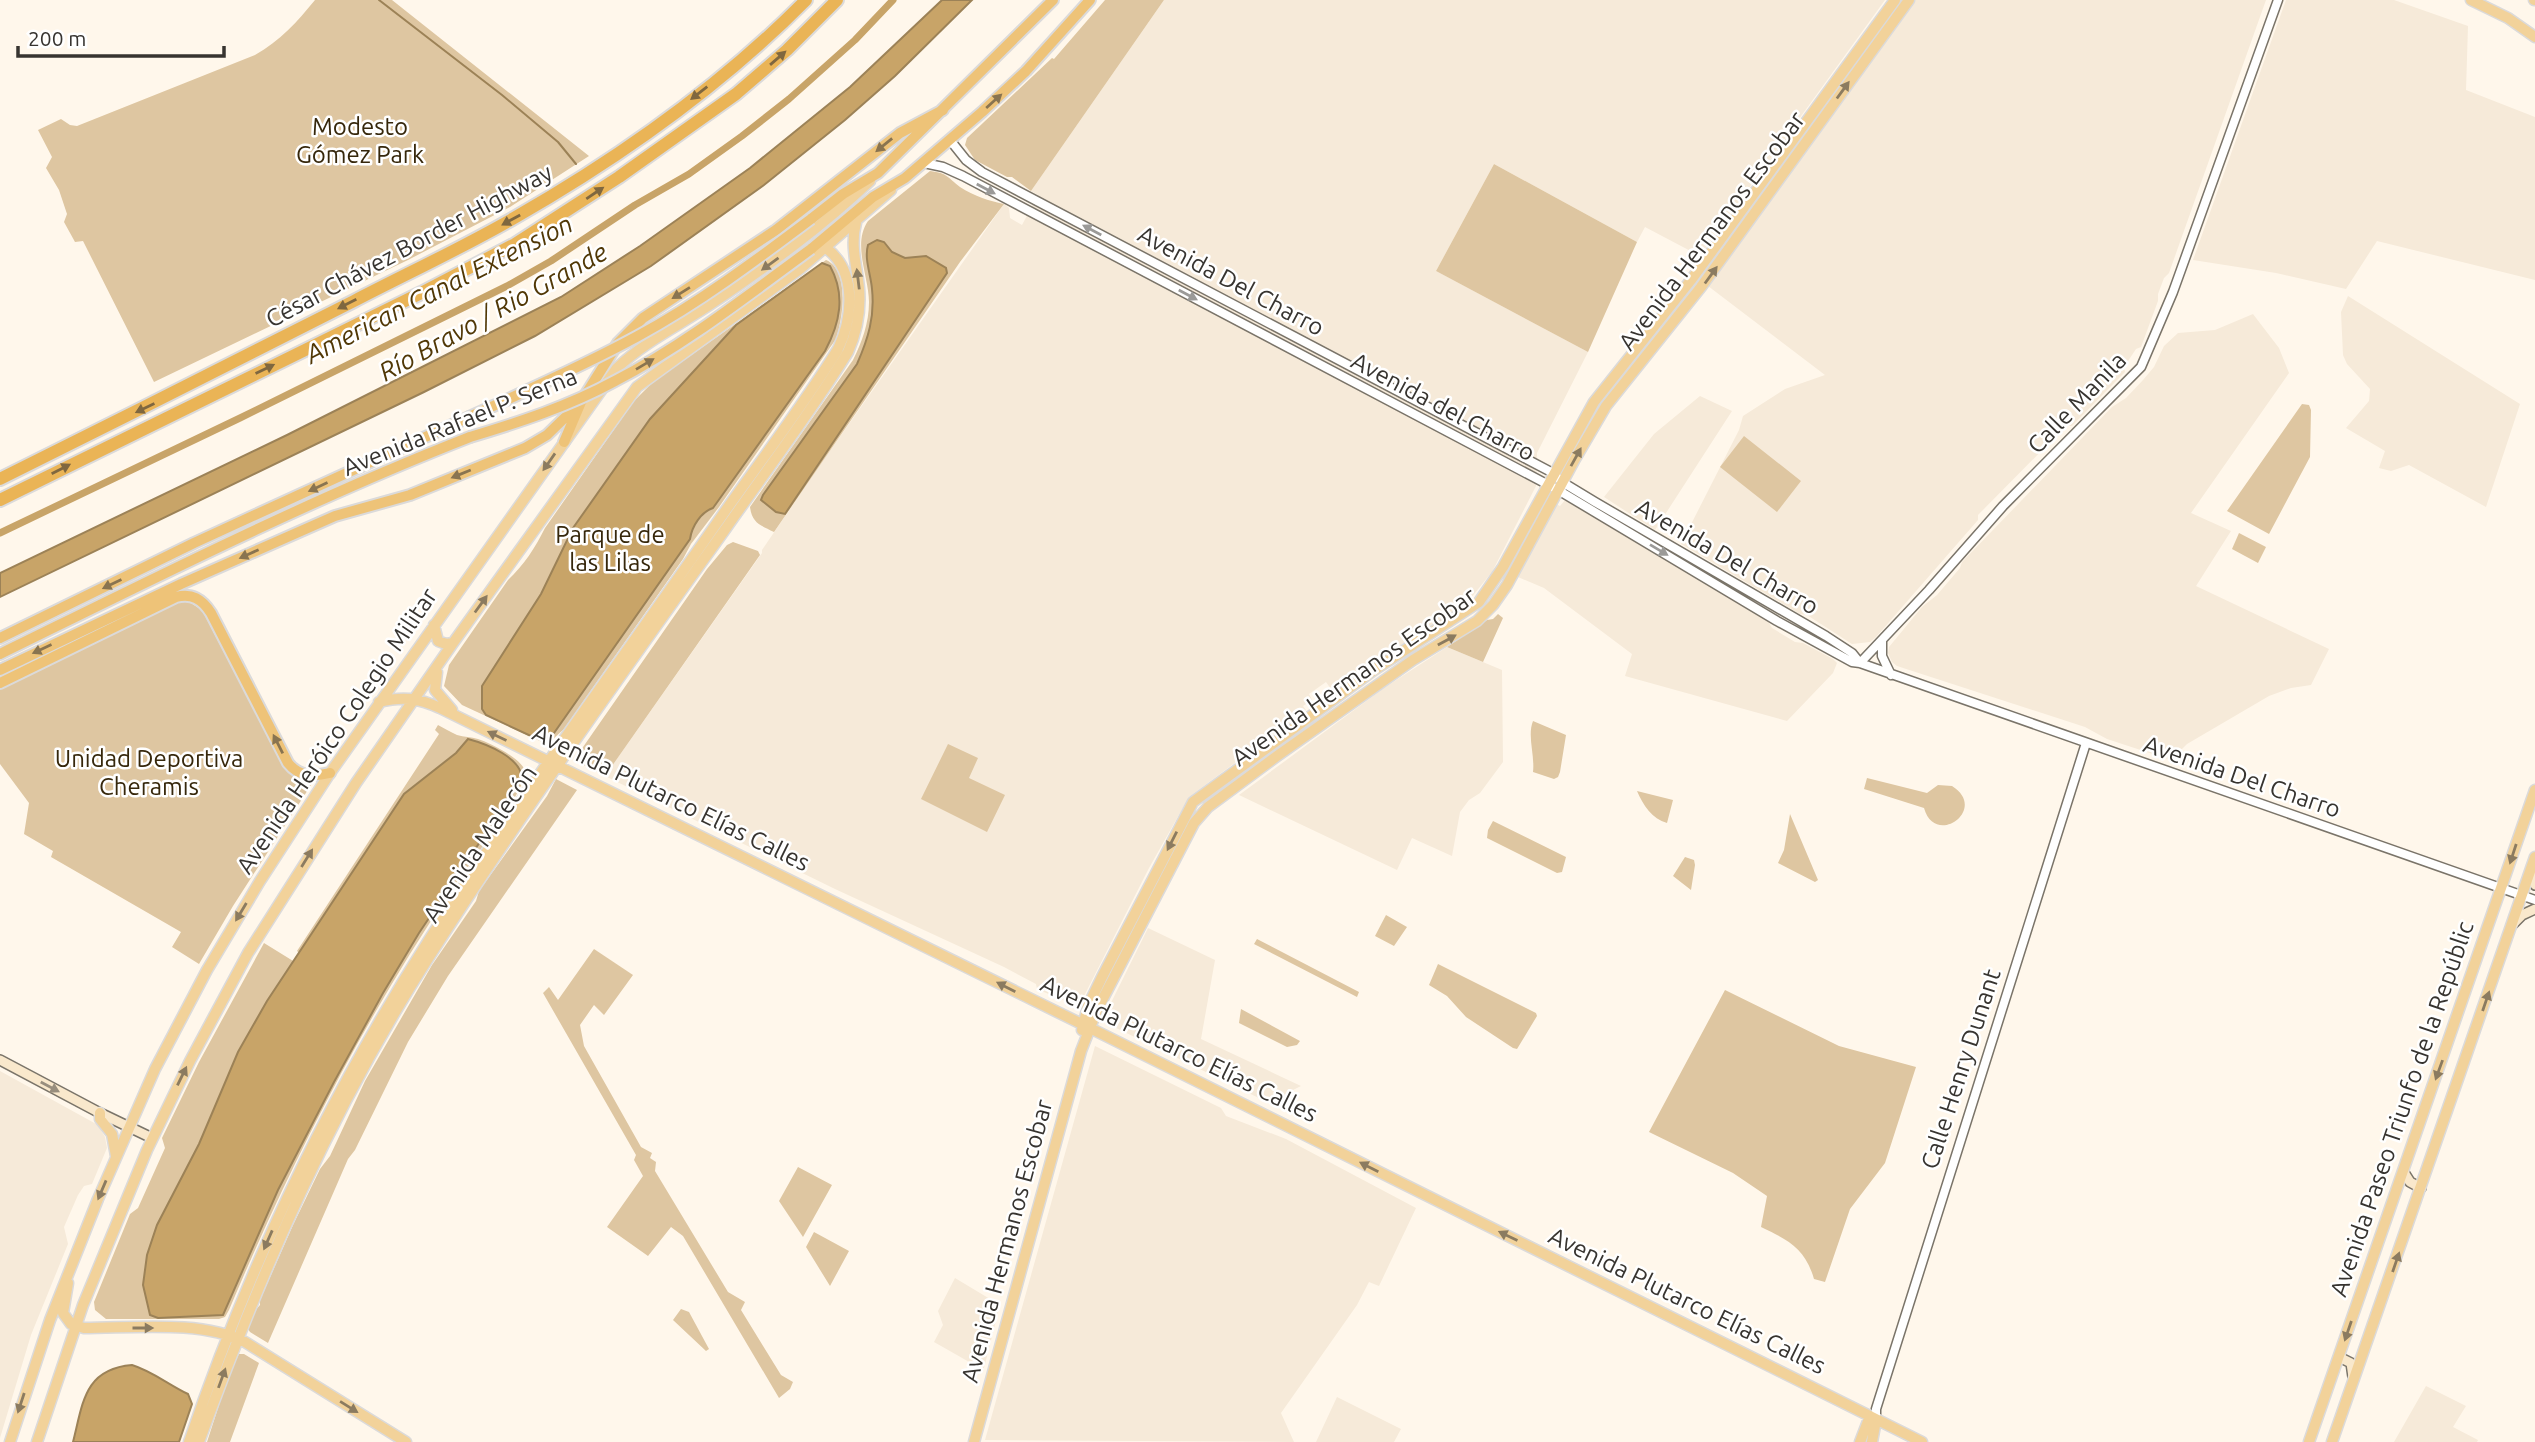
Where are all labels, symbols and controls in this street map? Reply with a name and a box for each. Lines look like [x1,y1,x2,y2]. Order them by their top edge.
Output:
scale bar [18,14,224,58]
text: 200 m [28,26,86,50]
one-way arrow [770,51,787,66]
one-way arrow [1836,81,1851,99]
one-way arrow [691,86,709,101]
one-way arrow [985,94,1002,110]
street label: Avenida Hermanos Escobar [1613,106,1810,355]
park label: Modesto Gómez Park [296,113,424,168]
one-way arrow [876,138,894,153]
street label: César Chávez Border Highway [261,158,557,333]
one-way arrow [977,182,997,194]
one-way arrow [586,187,605,200]
water label: American Canal Extension [299,208,577,370]
one-way arrow [501,214,520,226]
street label: Avenida Del Charro [1134,220,1329,341]
one-way arrow [1082,224,1102,235]
water label: Río Bravo / Rio Grande [374,237,612,386]
one-way arrow [760,257,779,271]
one-way arrow [1704,266,1718,284]
one-way arrow [852,267,863,289]
one-way arrow [671,287,690,300]
one-way arrow [1178,288,1198,300]
one-way arrow [337,299,357,310]
street label: Avenida del Charro [1347,347,1539,466]
street label: Calle Manila [2022,347,2131,459]
one-way arrow [636,358,655,370]
street label: Avenida Rafael P. Serna [339,362,581,481]
one-way arrow [255,363,275,374]
one-way arrow [135,402,155,413]
one-way arrow [1570,447,1582,467]
one-way arrow [542,453,556,471]
one-way arrow [51,464,71,475]
one-way arrow [451,468,472,479]
one-way arrow [308,481,328,493]
street label: Avenida Del Charro [1631,493,1823,620]
park label: Parque de las Lilas [555,521,665,576]
one-way arrow [1649,544,1668,556]
one-way arrow [238,549,259,560]
one-way arrow [102,578,122,589]
street label: Avenida Hermanos Escobar [1226,582,1481,771]
street label: Avenida Heróico Colegio Militar [231,583,442,878]
one-way arrow [474,595,488,613]
one-way arrow [1438,634,1457,646]
one-way arrow [32,644,52,655]
street label: Avenida Plutarco Elías Calles [528,719,814,876]
one-way arrow [487,730,507,742]
street label: Avenida Del Charro [2140,730,2344,823]
one-way arrow [272,734,284,753]
park label: Unidad Deportiva Cheramis [55,745,243,800]
street label: Avenida Malecón [417,760,542,927]
one-way arrow [1166,831,1177,851]
one-way arrow [2507,844,2517,865]
one-way arrow [301,848,314,868]
one-way arrow [234,903,247,922]
street label: Avenida Paseo Triunfo de la Repúblic [2324,918,2479,1300]
street label: Calle Henry Dunant [1915,965,2006,1172]
street label: Avenida Plutarco Elías Calles [1036,970,1322,1127]
one-way arrow [996,982,1016,993]
one-way arrow [2481,990,2492,1011]
one-way arrow [2434,1059,2445,1080]
one-way arrow [176,1066,188,1086]
one-way arrow [40,1080,60,1092]
street label: Avenida Hermanos Escobar [956,1096,1057,1385]
one-way arrow [1359,1161,1379,1173]
one-way arrow [96,1180,107,1201]
street label: Avenida Plutarco Elías Calles [1544,1222,1830,1379]
one-way arrow [262,1230,274,1250]
one-way arrow [1498,1231,1518,1242]
one-way arrow [2391,1252,2402,1273]
one-way arrow [2342,1320,2353,1341]
one-way arrow [132,1322,154,1334]
one-way arrow [217,1367,228,1388]
one-way arrow [15,1393,26,1414]
one-way arrow [340,1400,359,1413]

